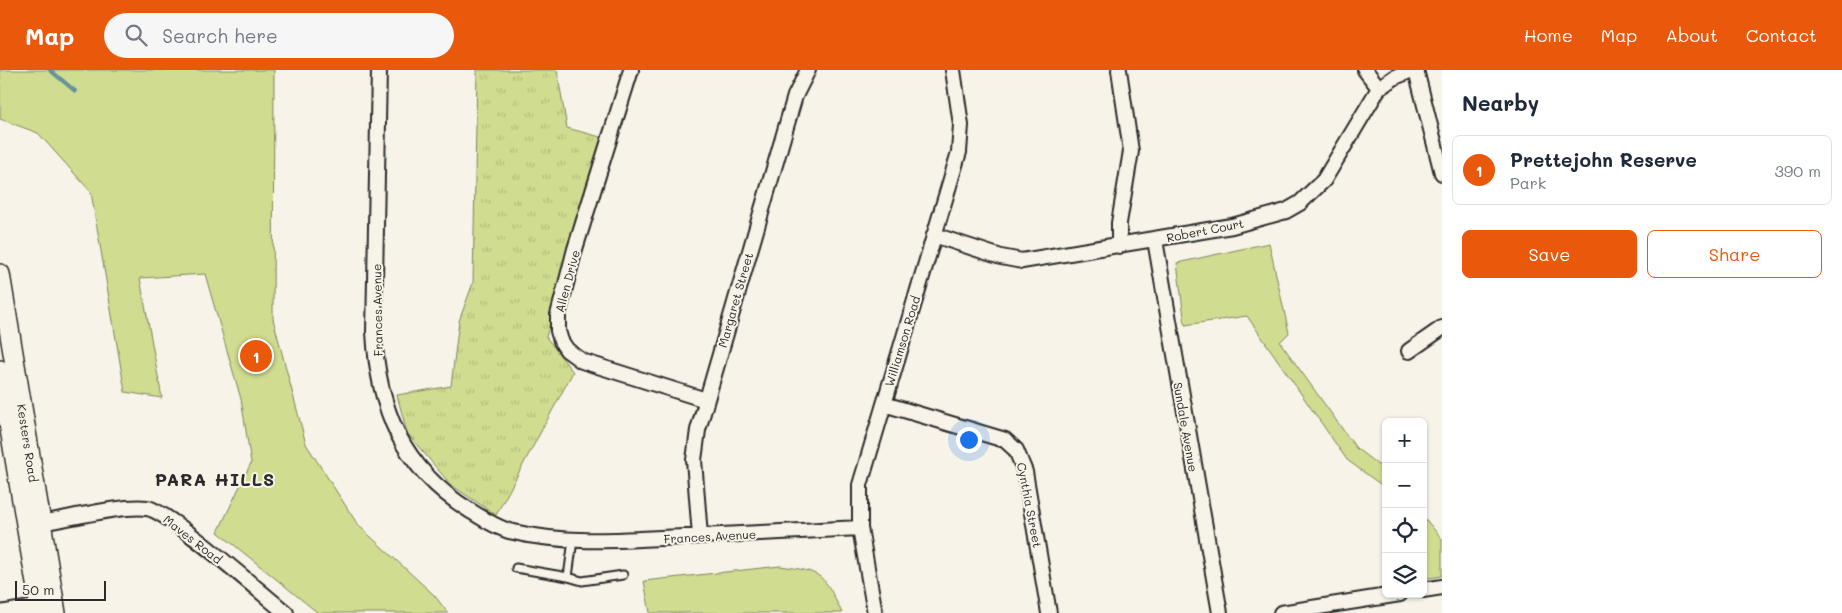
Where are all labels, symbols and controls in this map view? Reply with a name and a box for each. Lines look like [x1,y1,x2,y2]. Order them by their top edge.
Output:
search box [104,13,454,58]
text: Map [25,20,74,51]
icon: search [122,21,150,49]
text: Search here [162,23,278,48]
text: Home [1524,23,1573,47]
text: Map [1601,23,1637,47]
text: About [1665,23,1718,47]
text: Contact [1746,23,1817,47]
text: Nearby [1462,89,1539,116]
text: Prettejohn Reserve [1510,147,1697,172]
text: 1 [1475,160,1483,181]
text: 390 m [1774,160,1821,181]
text: Park [1510,172,1546,193]
street label: Robert Court [1165,215,1245,245]
button: Save [1462,230,1637,278]
button: Share [1647,230,1822,278]
street label: Allen Drive [551,248,583,314]
street label: Margaret Street [714,251,756,349]
street label: Frances Avenue [368,264,386,356]
street label: Williamson Road [881,293,924,388]
pin: 1 [240,337,272,375]
street label: Sundale Avenue [1170,381,1202,473]
street label: Kesters Road [14,403,42,484]
map controls [1382,418,1427,598]
button: + [1382,418,1427,463]
your location [956,427,982,453]
street label: Cynthia Street [1014,461,1046,549]
button: − [1382,463,1427,508]
district label: PARA HILLS [155,467,275,491]
button: locate [1382,508,1427,553]
street label: Maves Road [160,511,226,567]
street label: Frances Avenue [663,526,757,546]
button: layers [1382,553,1427,598]
scale bar [15,578,106,601]
text: 50 m [22,580,54,599]

